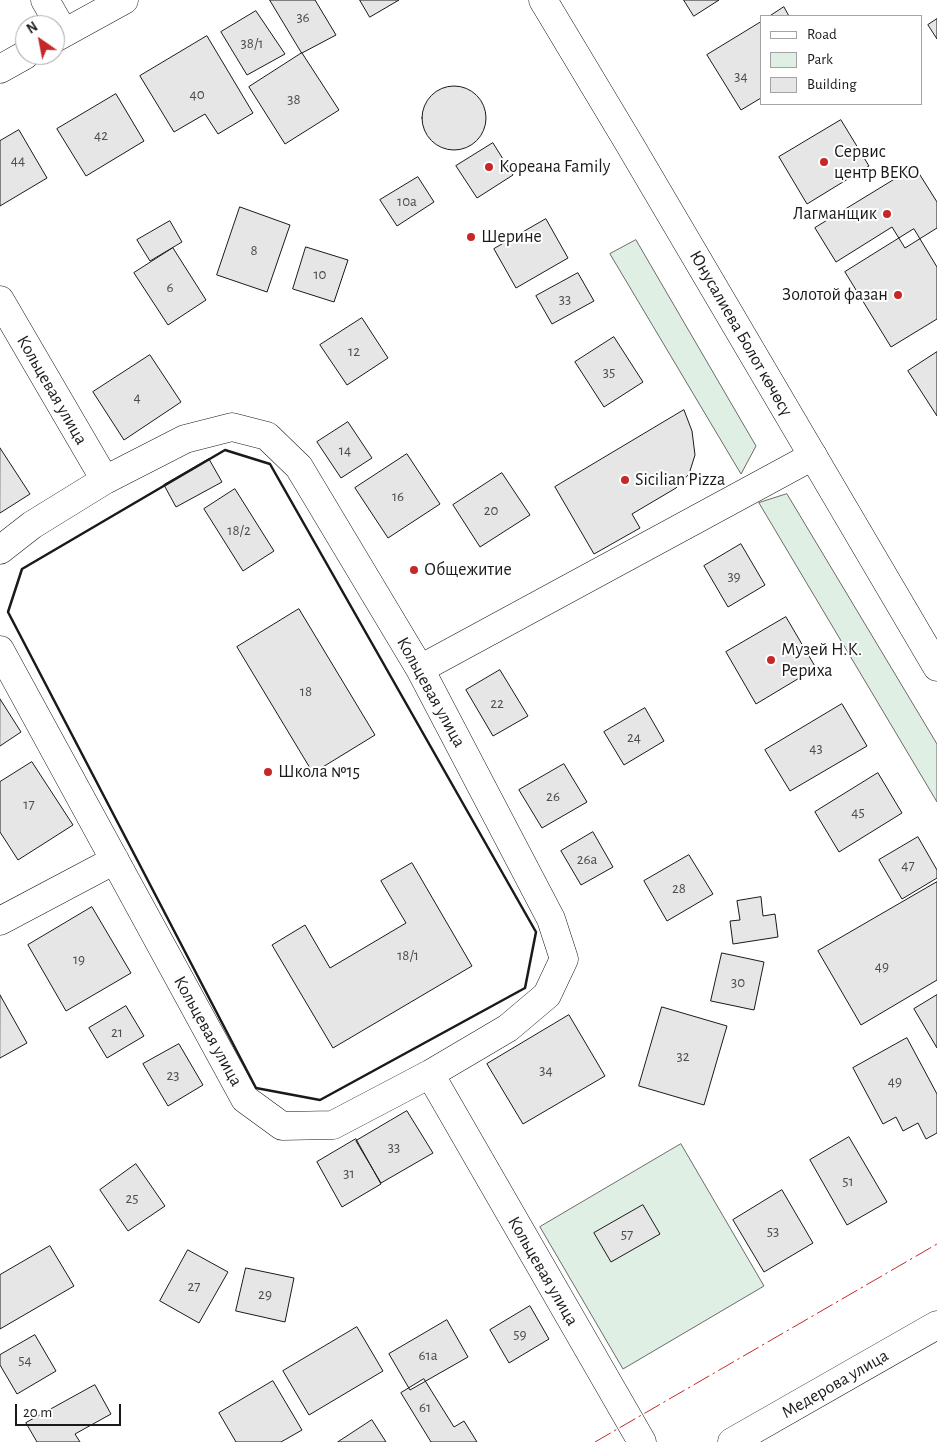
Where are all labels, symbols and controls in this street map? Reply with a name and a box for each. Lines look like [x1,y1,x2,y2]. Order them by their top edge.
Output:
house number: 36 [296,8,310,26]
north arrow [15,15,65,65]
legend [760,15,922,105]
text: N [24,20,40,37]
text: Road [807,27,837,42]
house number: 38/1 [241,34,263,52]
text: Park [807,52,833,67]
house number: 34 [734,67,748,85]
text: Building [807,77,857,92]
house number: 40 [189,85,205,103]
house number: 38 [287,90,301,108]
house number: 42 [94,126,108,144]
place label: Сервис центр BEKO [834,141,919,183]
house number: 44 [11,151,25,169]
place label: Кореана Family [499,156,610,178]
marker: Сервис центр BEKO [818,156,830,168]
marker: Кореана Family [483,161,495,173]
house number: 10а [397,192,417,210]
place label: Лагманщик [793,203,877,225]
marker: Лагманщик [881,208,893,220]
place label: Шерине [481,226,542,248]
marker: Шерине [465,231,477,243]
house number: 8 [250,241,258,259]
street label: Юнусалиева Болот көчөсү [685,246,797,420]
house number: 10 [313,265,327,283]
house number: 6 [166,278,174,296]
place label: Золотой фазан [782,284,888,306]
marker: Золотой фазан [892,289,904,301]
house number: 33 [559,290,571,308]
street label: Кольцевая улица [12,331,92,449]
house number: 12 [348,342,360,360]
house number: 35 [603,363,615,381]
house number: 4 [133,388,141,406]
house number: 14 [339,441,351,459]
place label: Sicilian Pizza [635,469,725,491]
marker: Sicilian Pizza [619,474,631,486]
house number: 16 [392,487,404,505]
house number: 20 [484,501,498,519]
house number: 18/2 [227,521,251,539]
place label: Общежитие [424,559,512,581]
marker: Общежитие [408,564,420,576]
house number: 39 [727,567,741,585]
street label: Кольцевая улица [392,633,470,751]
place label: Музей Н.К. Рериха [781,639,862,682]
marker: Музей Н.К. Рериха [765,654,777,666]
house number: 18 [300,682,312,700]
house number: 22 [490,694,504,712]
house number: 24 [627,728,641,746]
house number: 43 [809,739,823,757]
place label: Школа №15 [278,761,360,783]
marker: Школа №15 [262,766,274,778]
house number: 26 [546,787,560,805]
house number: 17 [23,795,35,813]
house number: 45 [851,803,865,821]
house number: 26а [577,850,597,868]
house number: 47 [901,856,915,874]
house number: 28 [672,879,686,897]
house number: 18/1 [397,946,419,964]
house number: 19 [73,950,85,968]
house number: 49 [875,957,889,975]
street label: Кольцевая улица [169,972,247,1090]
house number: 30 [731,973,745,991]
house number: 21 [111,1023,123,1041]
house number: 32 [676,1047,690,1065]
house number: 34 [539,1061,553,1079]
house number: 23 [166,1066,180,1084]
house number: 49 [888,1072,902,1090]
house number: 33 [388,1138,400,1156]
house number: 31 [343,1164,355,1182]
house number: 51 [842,1172,854,1190]
house number: 25 [125,1189,139,1207]
street label: Кольцевая улица [503,1212,583,1330]
house number: 53 [767,1222,779,1240]
house number: 57 [621,1225,633,1243]
house number: 27 [187,1277,201,1295]
house number: 29 [258,1285,272,1303]
house number: 59 [513,1325,527,1343]
street label: Медерова улица [778,1345,892,1423]
house number: 61a [418,1346,438,1364]
house number: 54 [18,1351,32,1369]
scale bar [18,1394,124,1426]
house number: 61 [419,1398,431,1416]
text: 20 m [23,1405,52,1420]

